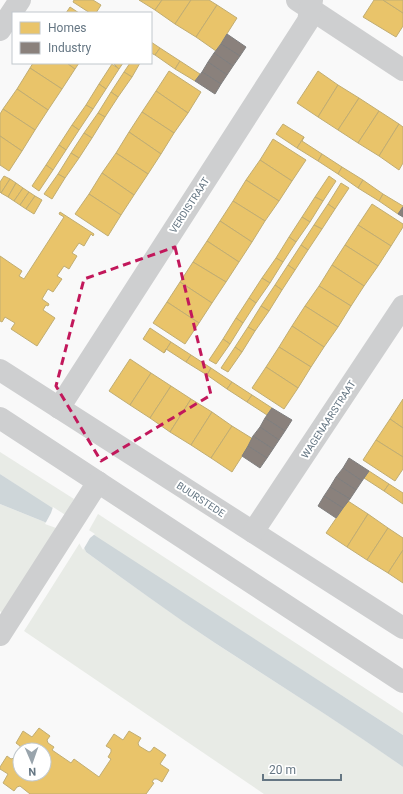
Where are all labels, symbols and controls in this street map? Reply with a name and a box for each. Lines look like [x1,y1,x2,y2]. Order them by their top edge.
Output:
legend [12,12,152,64]
text: Homes [48,21,86,35]
text: Industry [48,41,92,55]
street label: VERDISTRAAT [167,175,211,235]
street label: WAGENAARSTRAAT [299,378,358,460]
street label: BUURSTEDE [175,480,227,519]
north arrow [12,742,52,782]
scale bar [263,756,341,782]
text: 20 m [269,763,296,777]
text: N [28,765,36,778]

